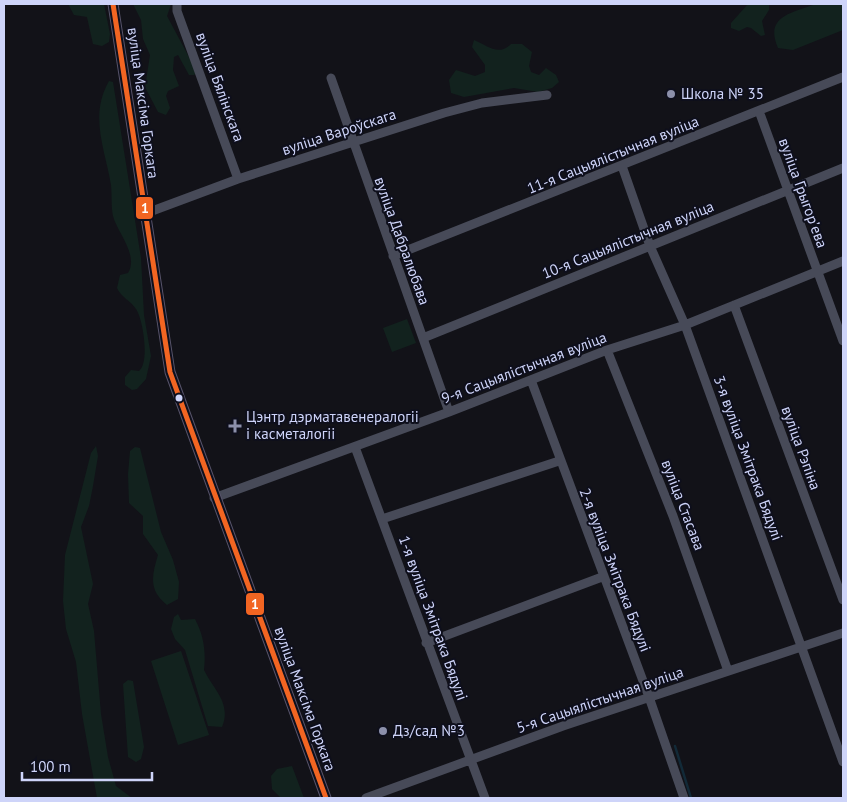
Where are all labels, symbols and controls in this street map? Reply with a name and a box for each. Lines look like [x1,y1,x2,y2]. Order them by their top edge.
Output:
street label: вуліца Максіма Горкага [123,26,164,180]
street label: вуліца Бялінскага [192,30,249,144]
place label: Школа № 35 [681,84,764,103]
marker: Школа № 35 [665,88,677,100]
street label: вуліца Вароўскага [279,104,398,159]
street label: 11-я Сацыялістычная вуліца [524,111,701,198]
street label: вуліца Грыгорʼева [775,135,832,250]
street label: вуліца Дабралюбава [370,174,434,307]
line badge: 1 [135,196,154,220]
street label: 10-я Сацыялістычная вуліца [539,196,716,283]
text: 1 [141,199,149,217]
street label: 9-я Сацыялістычная вуліца [439,327,609,408]
street label: 3-я вуліца Змітрака Бядулі [710,373,787,543]
unlabelled marker [174,393,184,403]
street label: вуліца Рэпіна [778,403,825,492]
place label: Цэнтр дэрматавенералогіі і касметалогіі [246,407,419,443]
marker: Цэнтр дэрматавенералогіі і касметалогіі [228,419,242,433]
street label: вуліца Стасава [657,457,709,553]
street label: 2-я вуліца Змітрака Бядулі [575,485,656,654]
street label: 1-я вуліца Змітрака Бядулі [395,533,472,703]
line badge: 1 [245,592,265,616]
text: 1 [251,595,259,613]
street label: вуліца Максіма Горкага [270,624,340,774]
street label: 5-я Сацыялістычная вуліца [514,662,686,737]
place label: Дз/сад №3 [393,721,465,740]
marker: Дз/сад №3 [377,725,389,737]
scale bar [22,750,152,782]
text: 100 m [30,757,71,776]

